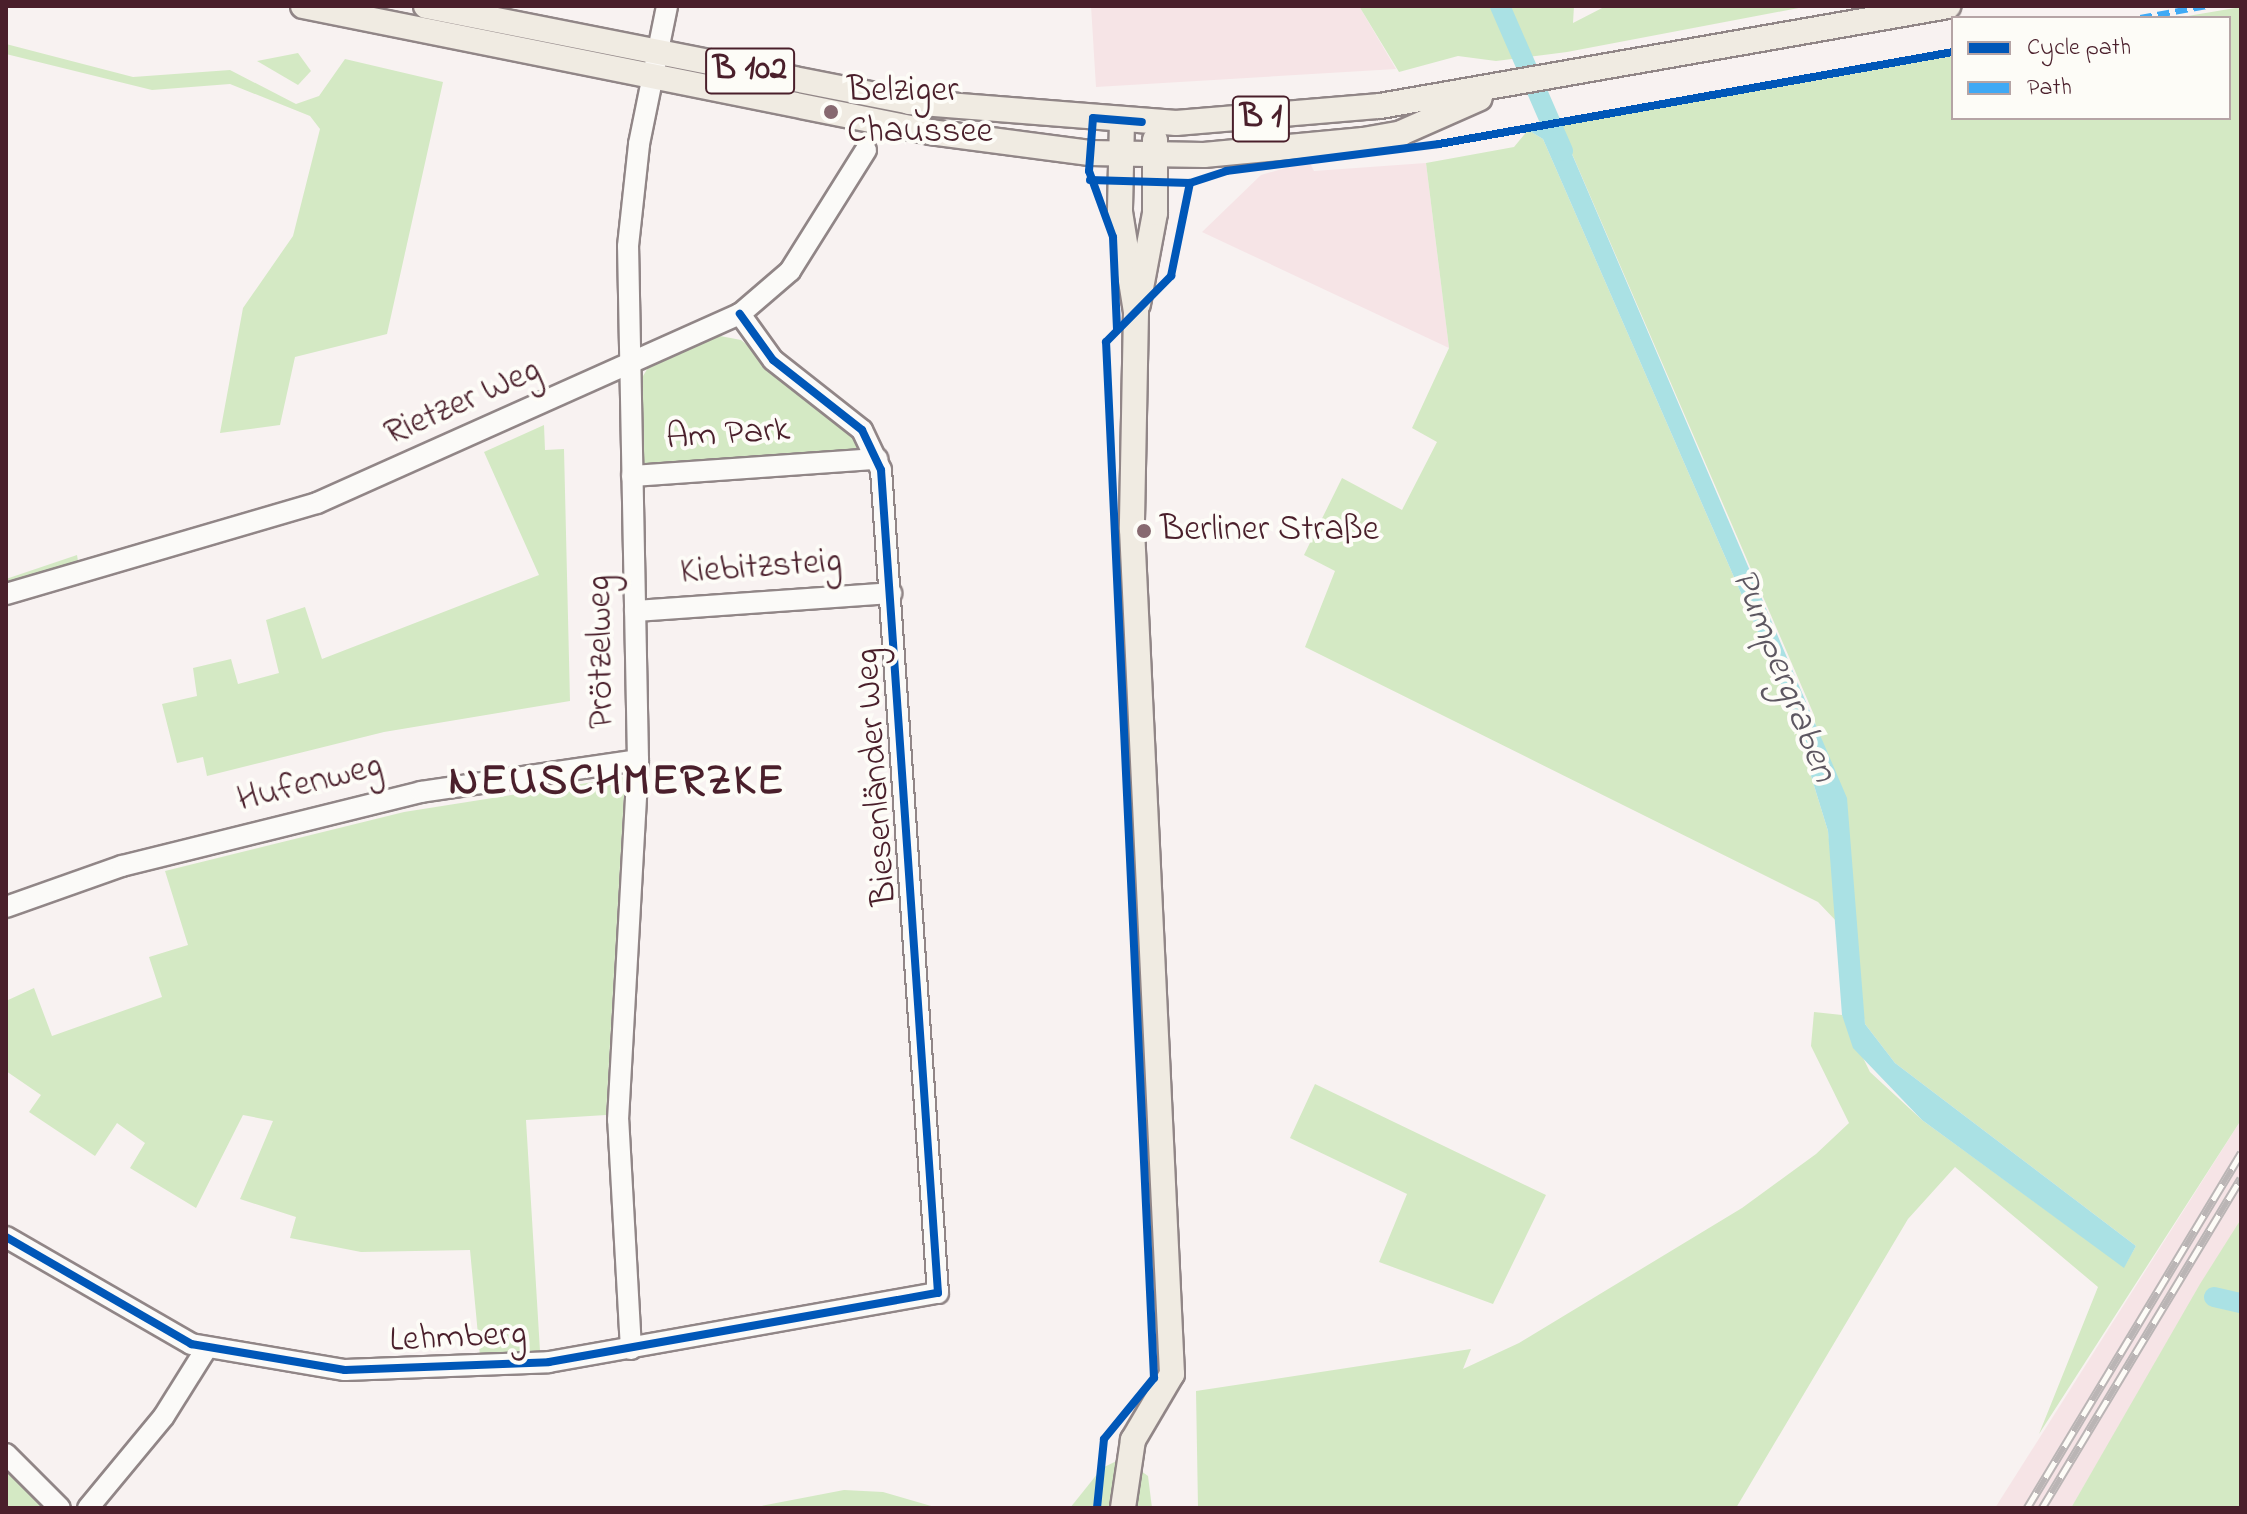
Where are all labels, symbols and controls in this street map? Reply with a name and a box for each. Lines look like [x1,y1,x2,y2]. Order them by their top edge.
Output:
legend [1951,16,2231,120]
text: Cycle path [2027,31,2131,66]
road number: B 102 [704,41,796,101]
place label: Belziger Chaussee [847,69,993,154]
text: Path [2027,71,2072,106]
road number: B 1 [1231,89,1291,149]
marker: Belziger Chaussee [822,103,840,121]
street label: Rietzer Weg [378,349,548,457]
street label: Am Park [665,409,791,461]
place label: Berliner Straße [1160,509,1379,553]
marker: Berliner Straße [1135,522,1153,540]
street label: Kiebitzsteig [679,541,843,595]
water label: Pumpergraben [1719,563,1845,789]
street label: Prötzelweg [579,575,625,729]
street label: Biesenländer Weg [846,647,908,907]
street label: Hufenweg [233,745,387,823]
district label: NEUSCHMERZKE [449,756,785,808]
street label: Lehmberg [388,1313,528,1363]

